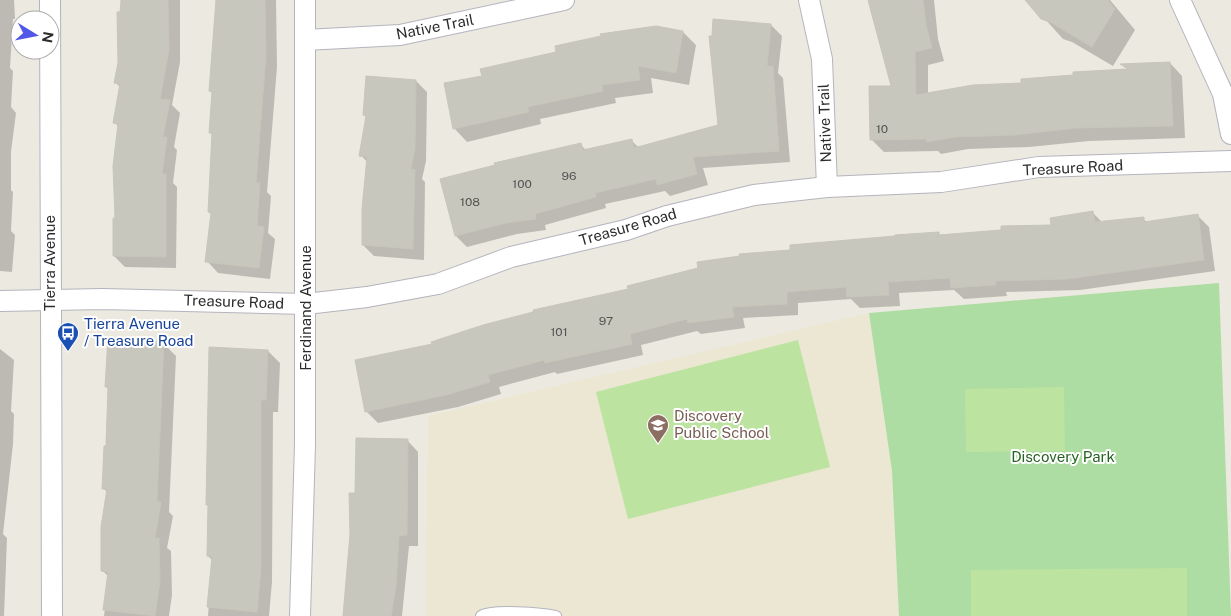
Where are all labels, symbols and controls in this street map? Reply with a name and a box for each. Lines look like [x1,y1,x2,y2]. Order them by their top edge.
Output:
north arrow [10,10,60,60]
street label: Native Trail [395,11,475,42]
text: N [39,30,57,44]
street label: Native Trail [815,83,834,163]
house number: 10 [876,122,888,136]
street label: Treasure Road [1022,156,1124,179]
house number: 96 [562,169,576,183]
house number: 100 [512,177,532,191]
house number: 108 [460,195,480,209]
street label: Treasure Road [577,205,679,249]
street label: Tierra Avenue [41,215,58,311]
street label: Ferdinand Avenue [297,245,314,371]
street label: Treasure Road [184,291,285,312]
house number: 97 [599,314,613,328]
place label: Tierra Avenue / Treasure Road [84,315,193,349]
bus stop icon: Tierra Avenue / Treasure Road [56,321,80,352]
house number: 101 [550,325,568,339]
place label: Discovery Public School [674,407,769,441]
school or university icon: Discovery Public School [646,413,670,444]
park label: Discovery Park [1011,448,1115,465]

